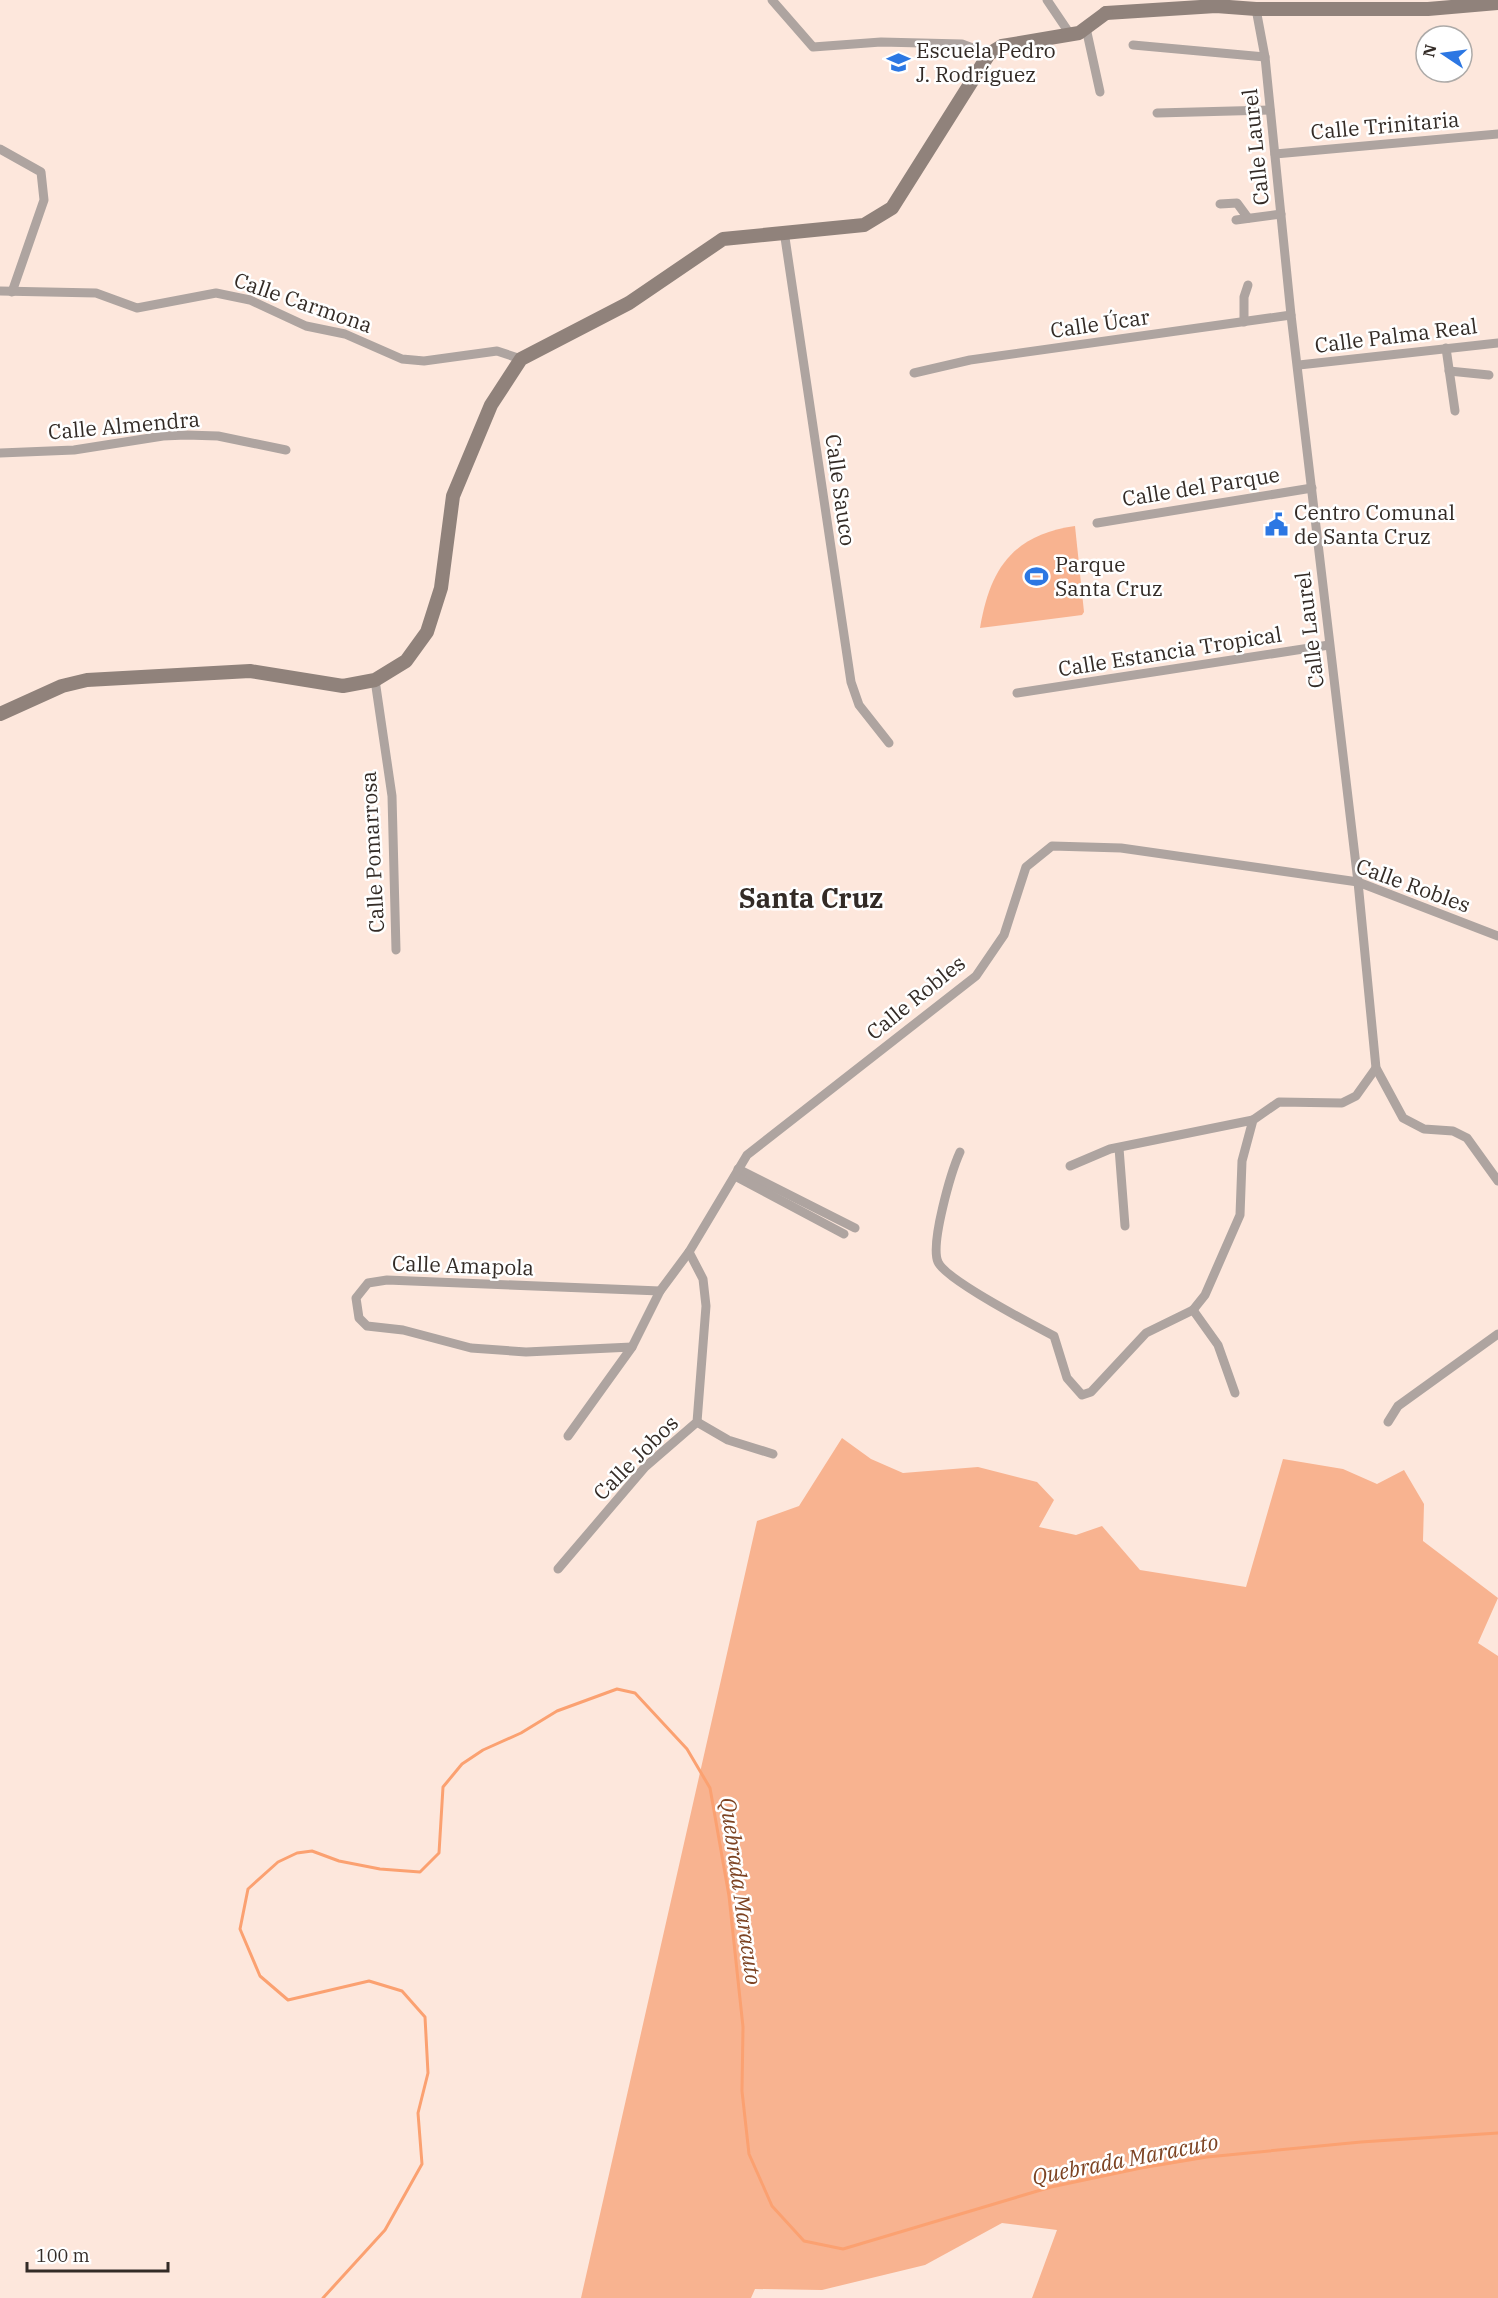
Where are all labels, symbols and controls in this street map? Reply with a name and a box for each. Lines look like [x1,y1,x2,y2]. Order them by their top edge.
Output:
north arrow [1414,24,1474,84]
place label: Escuela Pedro J. Rodríguez [916,36,1056,88]
text: N [1418,42,1441,59]
school or university icon: Escuela Pedro J. Rodríguez [885,50,911,76]
street label: Calle Laurel [1235,87,1275,207]
street label: Calle Trinitaria [1309,105,1460,145]
street label: Calle Carmona [230,265,376,339]
street label: Calle Úcar [1048,302,1152,344]
street label: Calle Palma Real [1313,311,1479,359]
street label: Calle Almendra [47,404,201,446]
street label: Calle Sauco [819,432,863,548]
street label: Calle del Parque [1120,460,1282,512]
place label: Centro Comunal de Santa Cruz [1294,498,1455,550]
public building icon: Centro Comunal de Santa Cruz [1263,512,1289,538]
place label: Parque Santa Cruz [1055,550,1163,602]
sports icon: Parque Santa Cruz [1024,564,1050,590]
street label: Calle Laurel [1288,570,1330,690]
street label: Calle Estancia Tropical [1056,620,1284,683]
street label: Calle Pomarrosa [354,771,390,934]
street label: Calle Robles [1352,851,1474,919]
district label: Santa Cruz [739,880,883,915]
street label: Calle Robles [860,949,971,1046]
street label: Calle Amapola [391,1249,535,1281]
street label: Calle Jobos [587,1409,684,1506]
water label: Quebrada Maracuto [714,1795,769,1987]
water label: Quebrada Maracuto [1029,2126,1221,2191]
scale bar [27,2235,168,2273]
text: 100 m [36,2244,90,2267]

